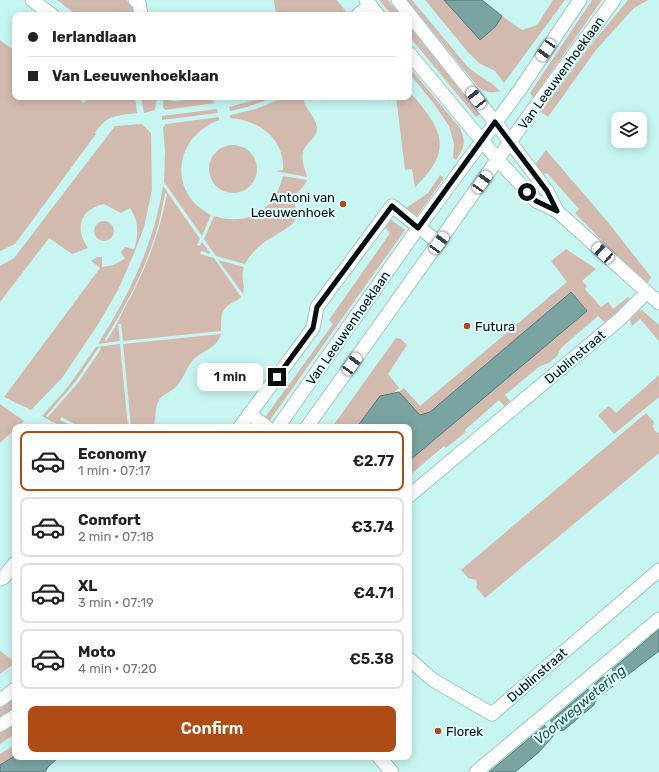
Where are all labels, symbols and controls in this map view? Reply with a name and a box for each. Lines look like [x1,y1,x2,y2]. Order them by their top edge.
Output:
street label: Van Leeuwenhoeklaan [515,14,607,132]
text: Ierlandlaan [52,28,136,46]
car [534,37,558,63]
text: Van Leeuwenhoeklaan [52,67,219,85]
car [464,85,488,111]
map controls [611,112,647,148]
button: layers [611,112,647,148]
car [470,169,494,195]
route start [518,183,536,201]
place label: Antoni van Leeuwenhoek [251,190,335,220]
marker: Antoni van Leeuwenhoek [338,199,348,209]
car [427,230,451,256]
car [590,241,616,265]
street label: Van Leeuwenhoeklaan [303,268,393,388]
place label: Futura [475,319,515,334]
marker: Futura [462,321,472,331]
street label: Dublinstraat [542,327,608,387]
car [340,351,364,377]
callout: 1 min [197,363,263,391]
route end [268,368,286,386]
text: 1 min [214,369,246,384]
icon: car [30,443,66,479]
text: Economy [78,445,147,463]
text: €2.77 [352,452,394,470]
text: 1 min · 07:17 [78,463,150,478]
icon: car [30,509,66,545]
text: Comfort [78,511,141,529]
text: €3.74 [351,518,394,536]
text: 2 min · 07:18 [78,529,154,544]
icon: car [30,575,66,611]
text: XL [78,577,97,595]
text: €4.71 [353,584,394,602]
text: 3 min · 07:19 [78,595,154,610]
icon: car [30,641,66,677]
text: Moto [78,643,116,661]
street label: Dublinstraat [504,645,570,705]
text: €5.38 [349,650,394,668]
text: 4 min · 07:20 [78,661,157,676]
water label: Voorwegwetering [531,662,629,748]
button: Confirm [28,706,396,752]
place label: Florek [446,724,483,739]
marker: Florek [433,726,443,736]

